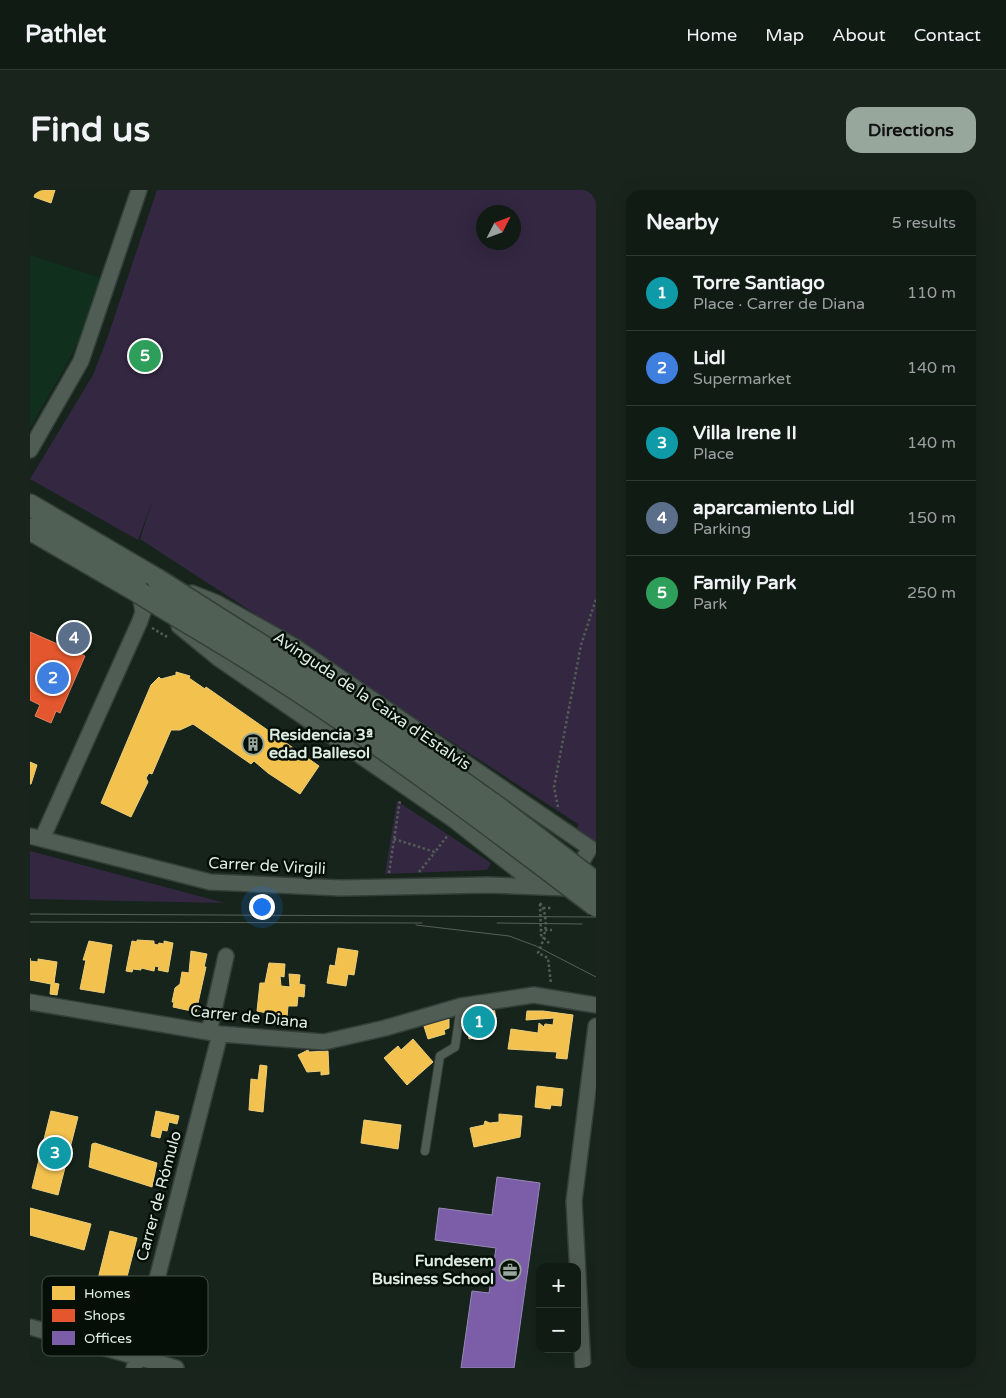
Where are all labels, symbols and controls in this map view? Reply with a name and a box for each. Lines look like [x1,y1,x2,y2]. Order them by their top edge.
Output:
text: Pathlet [25,20,106,49]
text: Home [686,24,737,46]
text: Map [765,24,804,46]
text: About [832,24,886,46]
text: Contact [914,24,981,46]
button: Directions [846,107,976,153]
text: Find us [30,109,150,151]
north arrow [476,205,521,250]
text: Nearby [646,210,719,235]
text: 5 results [892,213,956,233]
text: Torre Santiago [693,272,825,294]
text: 1 [657,283,667,303]
text: 110 m [907,283,956,303]
text: Place · Carrer de Diana [693,294,865,314]
pin: 5 [129,337,161,375]
text: Lidl [693,347,725,369]
text: 2 [657,358,667,378]
text: 140 m [907,358,956,378]
text: Supermarket [693,369,791,389]
text: Villa Irene II [693,422,797,444]
text: 3 [657,433,667,453]
text: 140 m [907,433,956,453]
text: Place [693,444,734,464]
text: aparcamiento Lidl [693,497,854,519]
text: 4 [657,508,667,528]
text: 150 m [907,508,956,528]
text: Parking [693,519,751,539]
text: Family Park [693,572,796,594]
text: 5 [657,583,667,603]
text: 250 m [907,583,956,603]
text: Park [693,594,727,614]
pin: 4 [58,619,90,657]
street label: Avinguda de la Caixa d'Estalvis [270,627,474,775]
pin: 2 [37,659,69,697]
place label: Residencia 3ª edad Ballesol [269,725,373,763]
building icon: Residencia 3ª edad Ballesol [241,732,265,756]
street label: Carrer de Virgili [208,853,326,879]
your location [249,894,275,920]
street label: Carrer de Diana [189,1001,309,1033]
pin: 1 [463,1003,495,1041]
street label: Carrer de Rómulo [132,1129,186,1263]
pin: 3 [39,1134,71,1172]
place label: Fundesem Business School [372,1251,494,1289]
office icon: Fundesem Business School [498,1258,522,1282]
map controls [536,1263,581,1353]
button: + [536,1263,581,1308]
legend [42,1276,208,1356]
text: Homes [84,1285,131,1302]
text: Shops [84,1307,125,1324]
button: − [536,1308,581,1353]
text: Offices [84,1330,132,1347]

